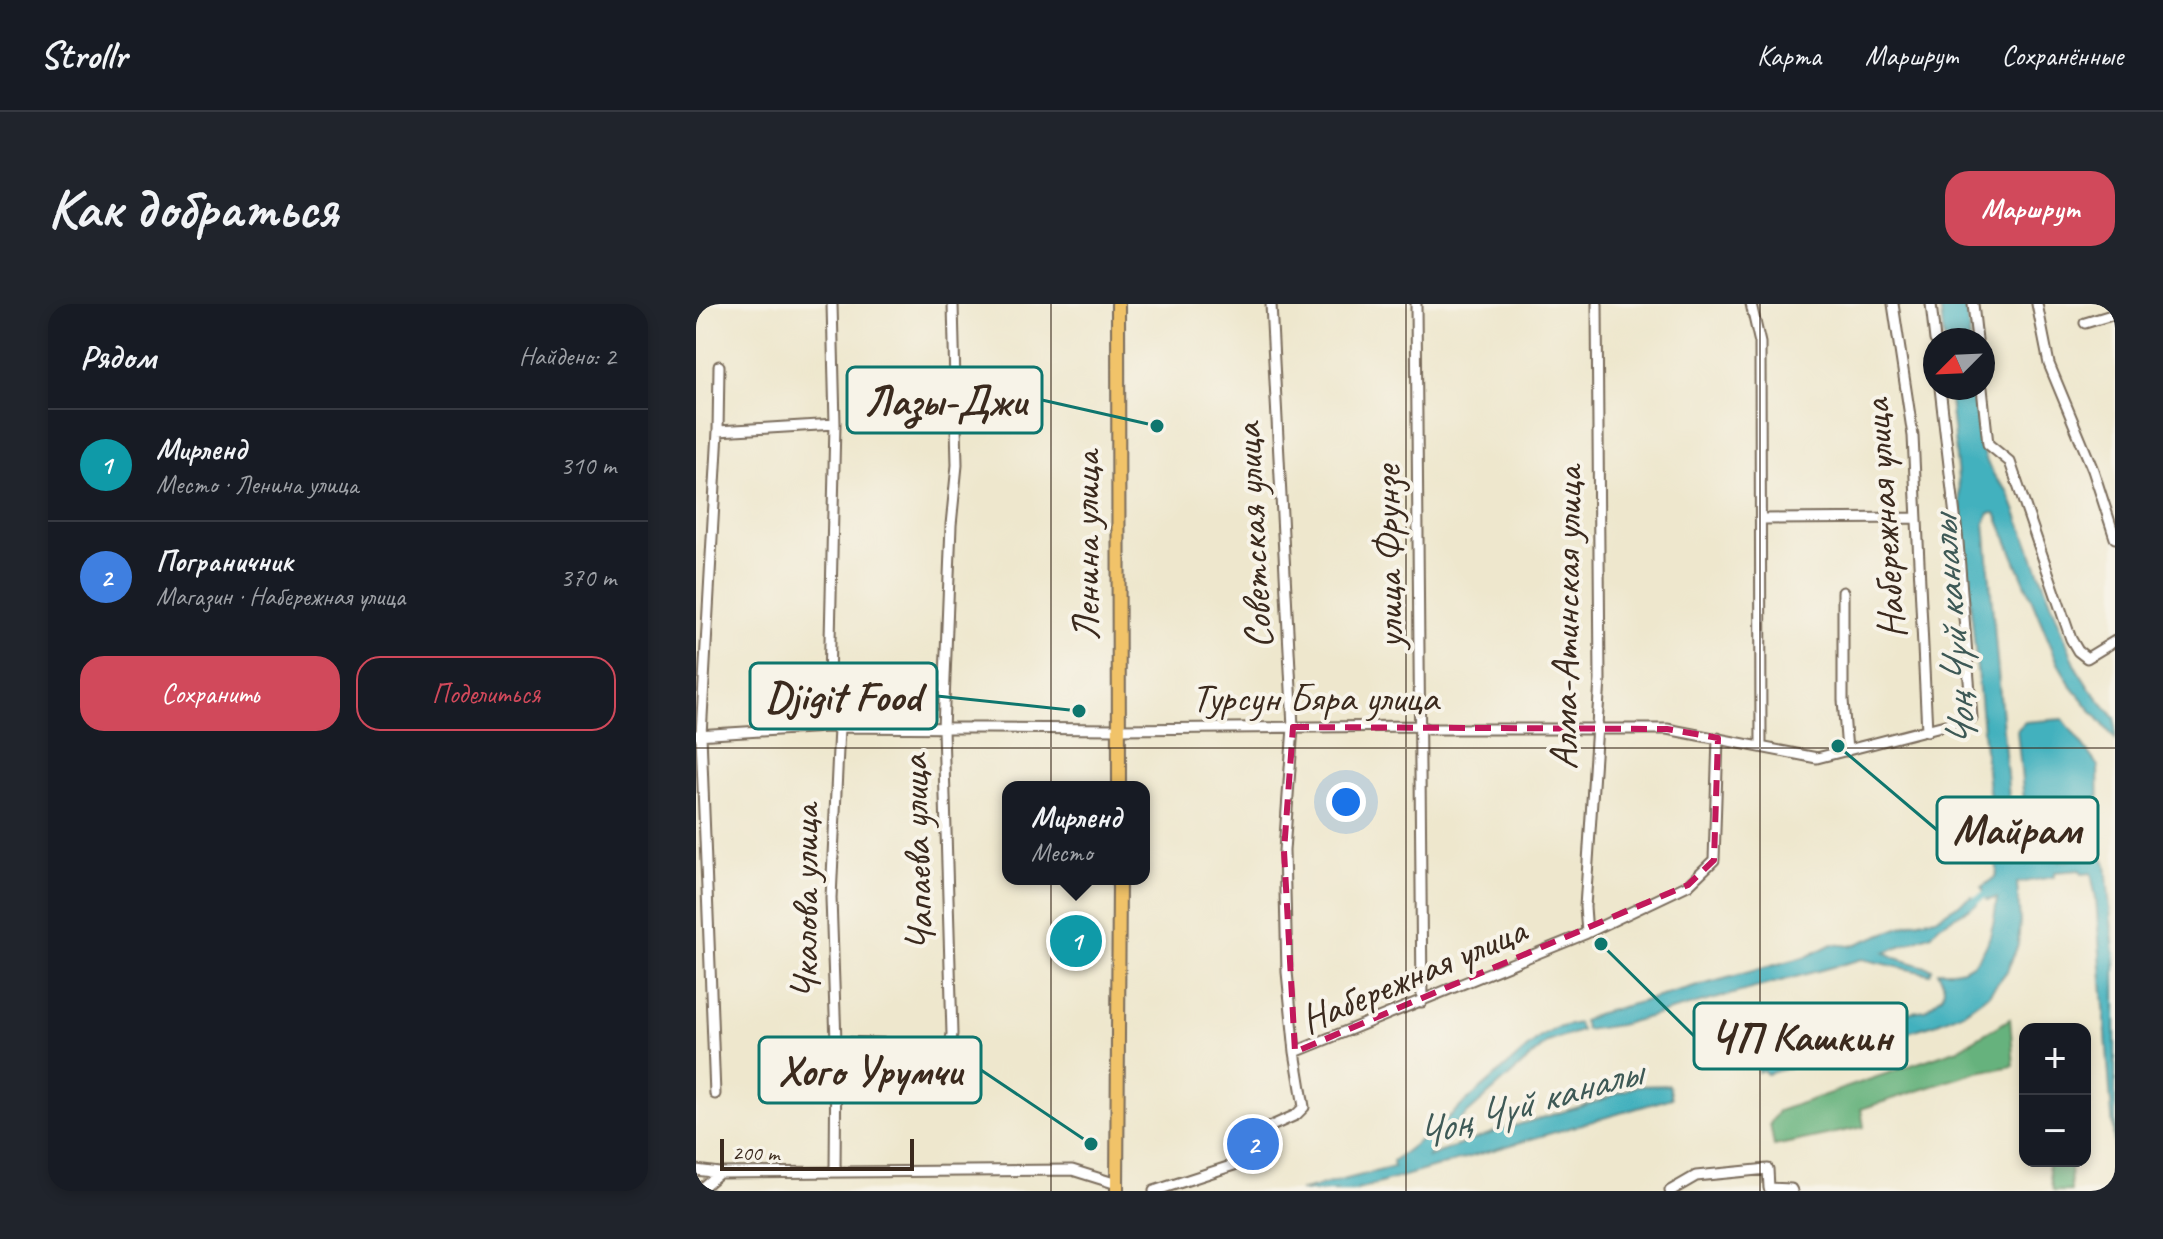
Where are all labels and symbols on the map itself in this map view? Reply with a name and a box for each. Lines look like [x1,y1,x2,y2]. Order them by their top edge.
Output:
north arrow [1923,328,1995,400]
callout: Лазы-Джи [847,367,1042,433]
text: Лазы-Джи [864,375,1030,429]
street label: Набережная улица [1850,395,1917,640]
street label: Советская улица [1222,419,1284,650]
street label: Ленина улица [1061,448,1111,641]
street label: улица Фрунзе [1361,462,1415,651]
street label: Алма-Атинская улица [1538,462,1594,770]
water label: Чоң Чүй каналы [1916,508,1990,751]
callout: Djigit Food [750,663,937,729]
text: Djigit Food [765,670,928,723]
street label: Турсун Бяра улица [1192,673,1441,723]
street label: Чапаева улица [888,751,945,952]
your location [1326,782,1366,822]
callout: Майрам [1937,797,2098,863]
street label: Чкалова улица [780,801,830,1000]
text: Майрам [1953,804,2084,857]
street label: Набережная улица [1293,904,1536,1045]
pin: 1 [1050,911,1102,971]
callout: ЧП Кашкин [1694,1003,1907,1069]
text: ЧП Кашкин [1710,1011,1895,1064]
callout: Хого Урумчи [759,1037,981,1103]
water label: Чоң Чүй каналы [1409,1044,1653,1160]
text: Хого Урумчи [778,1045,965,1098]
pin: 2 [1227,1114,1279,1174]
scale bar [720,1135,914,1171]

